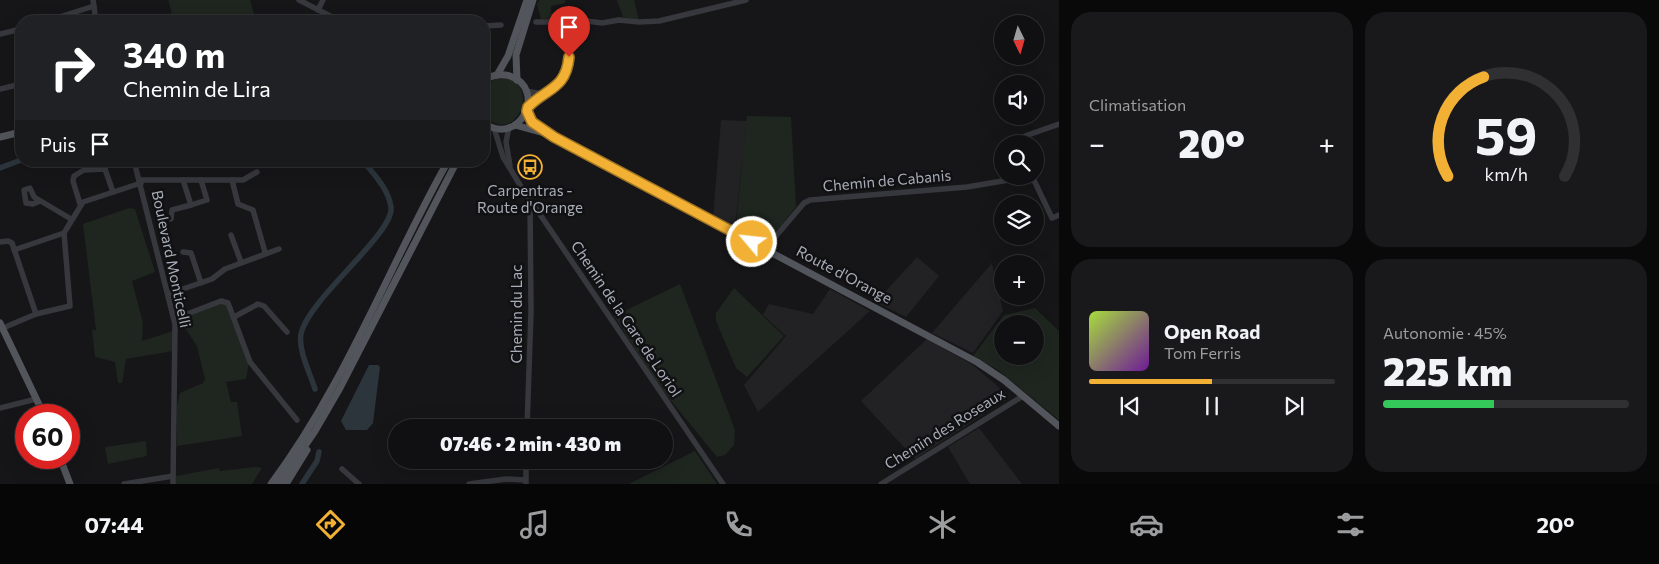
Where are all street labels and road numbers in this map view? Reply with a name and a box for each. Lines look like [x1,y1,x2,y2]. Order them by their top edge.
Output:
street label: Chemin de Cabanis [822,165,952,195]
street label: Boulevard Monticelli [149,188,195,329]
street label: Chemin de la Gare de Loriol [568,237,686,400]
street label: Route d'Orange [794,241,895,307]
street label: Chemin du Lac [507,265,525,363]
street label: Chemin des Roseaux [881,384,1008,473]

